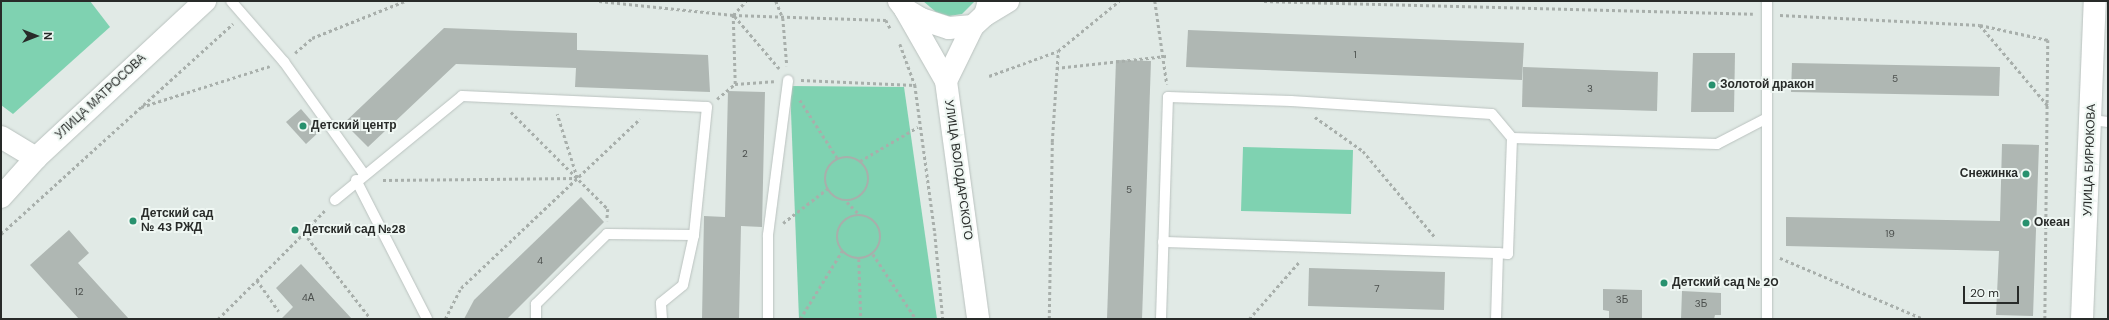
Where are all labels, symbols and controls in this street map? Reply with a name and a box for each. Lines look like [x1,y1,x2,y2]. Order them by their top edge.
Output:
north arrow [16,16,56,56]
text: N [41,32,55,40]
house number: 1 [1353,49,1357,61]
street label: УЛИЦА МАТРОСОВА [53,51,149,143]
house number: 5 [1892,73,1898,85]
place label: Золотой дракон [1720,78,1814,92]
marker: Золотой дракон [1707,80,1717,90]
house number: 3 [1587,83,1593,95]
street label: УЛИЦА ВОЛОДАРСКОГО [941,99,975,241]
street label: УЛИЦА БИРЮКОВА [2081,104,2099,216]
place label: Детский центр [311,119,397,133]
marker: Детский центр [298,121,308,131]
house number: 2 [742,148,748,160]
place label: Снежинка [1960,167,2018,181]
marker: Снежинка [2021,169,2031,179]
house number: 5 [1126,184,1132,196]
place label: Детский сад № 43 РЖД [141,207,213,235]
marker: Детский сад № 43 РЖД [128,216,138,226]
place label: Океан [2034,216,2070,230]
marker: Океан [2021,218,2031,228]
place label: Детский сад №28 [303,223,406,237]
marker: Детский сад №28 [290,225,300,235]
house number: 19 [1885,228,1895,240]
house number: 4 [537,255,543,267]
place label: Детский сад № 20 [1672,276,1779,290]
marker: Детский сад № 20 [1659,278,1669,288]
scale bar [1965,278,2021,304]
house number: 7 [1374,283,1380,295]
text: 20 m [1970,285,1999,301]
house number: 12 [75,286,83,298]
house number: 4А [302,292,314,304]
house number: 3Б [1616,294,1628,306]
house number: 3Б [1695,298,1707,310]

